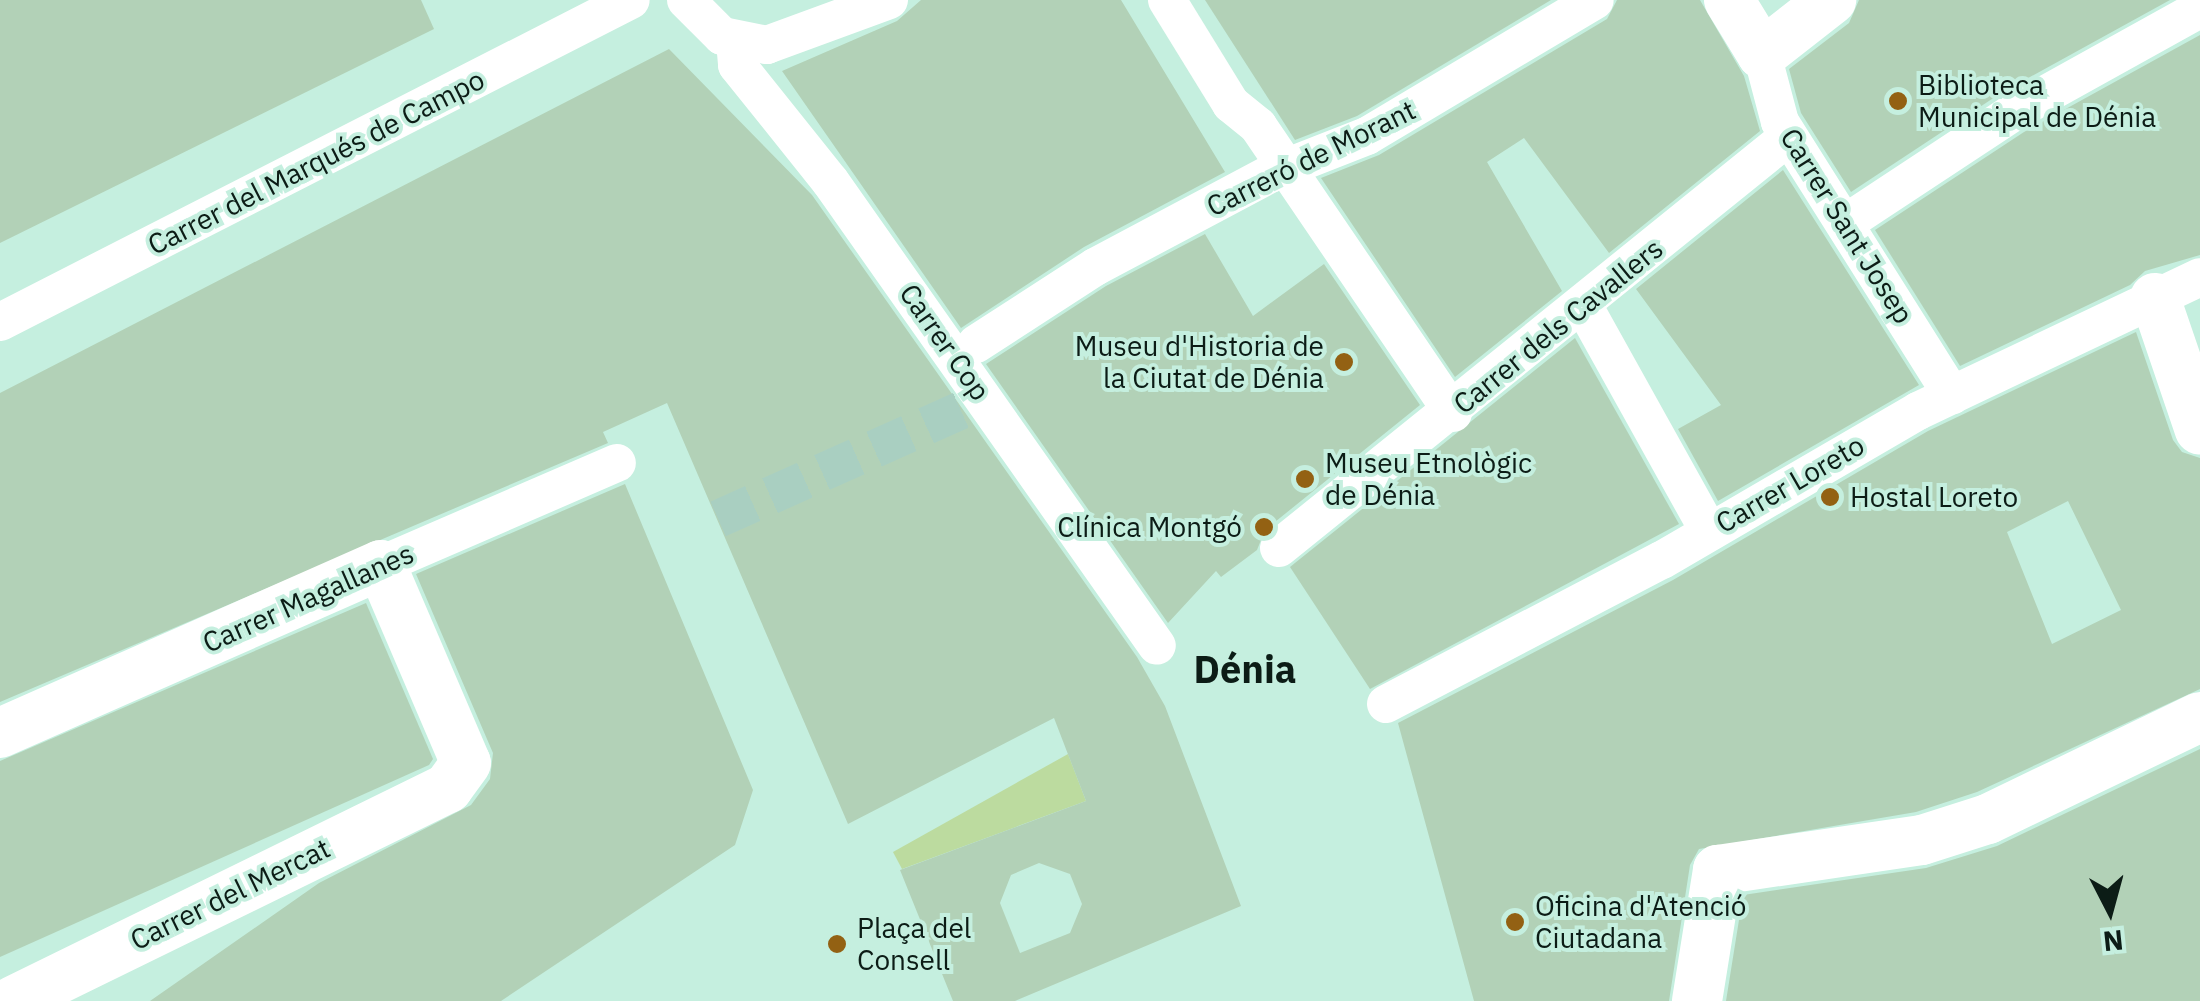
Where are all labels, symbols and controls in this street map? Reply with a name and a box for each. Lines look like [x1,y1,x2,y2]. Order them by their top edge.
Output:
street label: Carrer del Marqués de Campo [142,62,490,262]
place label: Biblioteca Municipal de Dénia [1918,68,2156,134]
marker: Biblioteca Municipal de Dénia [1887,90,1909,112]
street label: Carreró de Morant [1201,93,1421,223]
street label: Carrer Sant Josep [1773,122,1921,330]
street label: Carrer dels Cavallers [1447,231,1669,421]
street label: Carrer Cop [893,277,997,407]
place label: Museu d'Historia de la Ciutat de Dénia [1075,329,1324,395]
marker: Museu d'Historia de la Ciutat de Dénia [1333,351,1355,373]
street label: Carrer Loreto [1710,428,1870,540]
place label: Museu Etnològic de Dénia [1325,446,1532,512]
marker: Museu Etnològic de Dénia [1294,468,1316,490]
place label: Hostal Loreto [1850,480,2018,514]
marker: Hostal Loreto [1819,486,1841,508]
place label: Clínica Montgó [1057,510,1242,544]
marker: Clínica Montgó [1251,514,1277,540]
street label: Carrer Magallanes [197,536,419,660]
district label: Dénia [1194,646,1296,692]
street label: Carrer del Mercat [125,831,335,957]
north arrow [2060,861,2160,961]
place label: Oficina d'Atenció Ciutadana [1535,889,1746,955]
place label: Plaça del Consell [857,911,971,977]
marker: Oficina d'Atenció Ciutadana [1504,911,1526,933]
text: N [2101,922,2125,961]
marker: Plaça del Consell [826,933,848,955]

